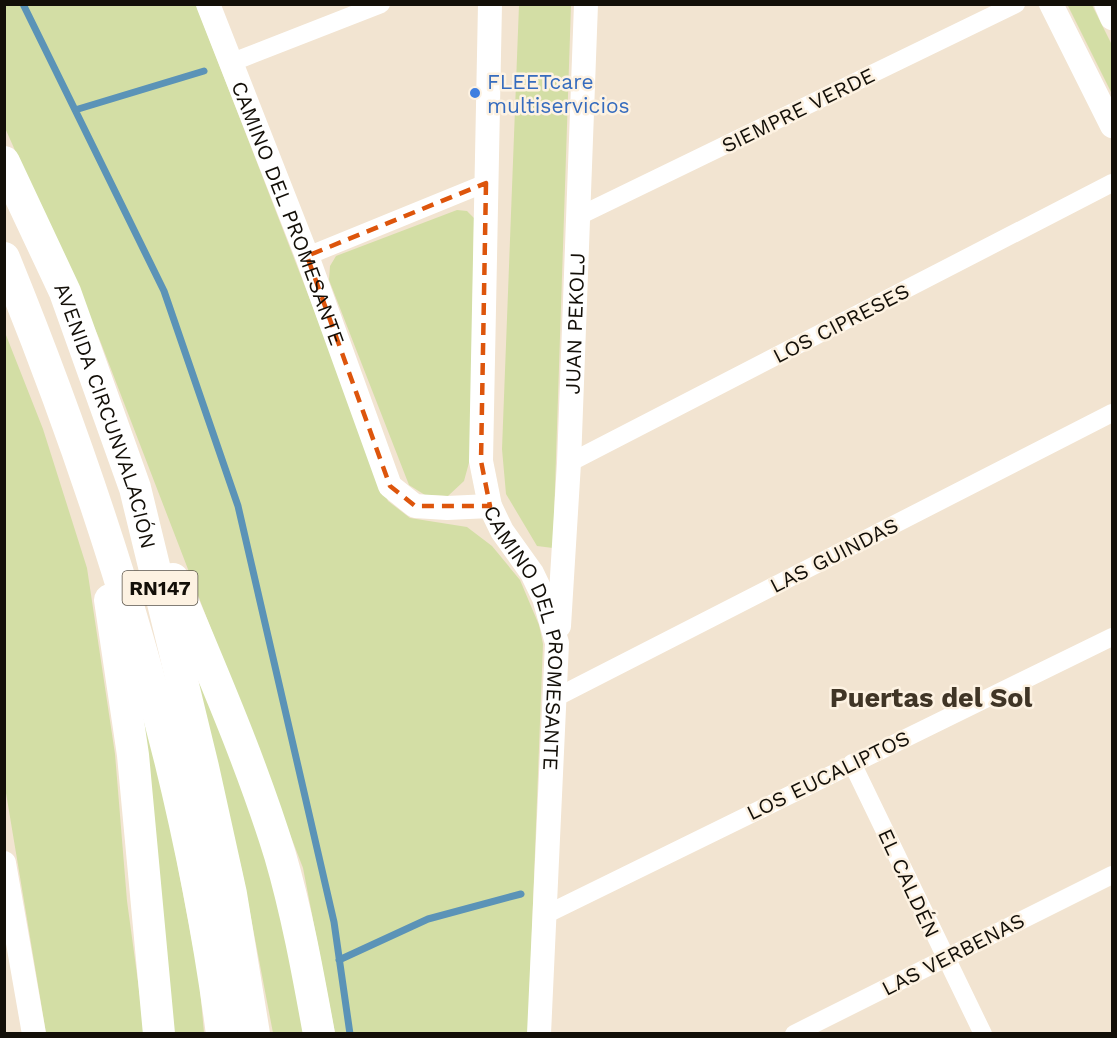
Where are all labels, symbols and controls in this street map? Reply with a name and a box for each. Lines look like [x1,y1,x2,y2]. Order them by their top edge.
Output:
street label: SIEMPRE VERDE [717,62,879,158]
place label: FLEETcare multiservicios [487,69,630,118]
street label: CAMINO DEL PROMESANTE [227,77,351,348]
marker: FLEETcare multiservicios [468,86,482,100]
street label: JUAN PEKOLJ [559,252,589,395]
street label: AVENIDA CIRCUNVALACIÓN [50,278,162,551]
street label: LOS CIPRESES [769,278,913,368]
street label: CAMINO DEL PROMESANTE [479,501,570,771]
street label: LAS GUINDAS [766,512,902,598]
road number: RN147 [122,571,198,605]
district label: Puertas del Sol [830,682,1032,714]
street label: LOS EUCALIPTOS [743,725,913,825]
street label: EL CALDÉN [873,825,945,941]
street label: LAS VERBENAS [877,907,1029,1001]

